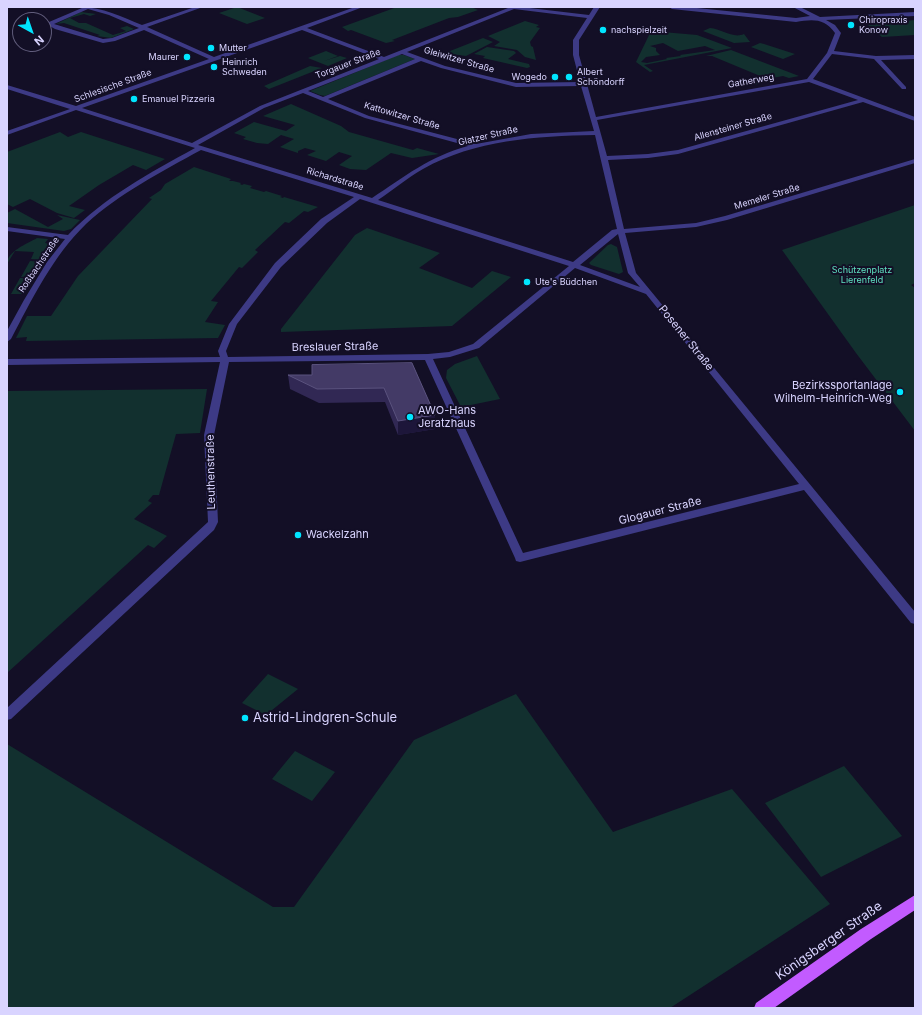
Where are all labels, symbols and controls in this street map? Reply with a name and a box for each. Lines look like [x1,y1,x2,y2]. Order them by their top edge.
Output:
north arrow [12,12,52,52]
place label: Chiropraxis Konow [859,15,908,36]
marker: Chiropraxis Konow [846,20,856,30]
marker: nachspielzeit [598,25,608,35]
place label: nachspielzeit [611,25,667,35]
text: N [31,32,47,48]
marker: Mutter [206,43,216,53]
place label: Mutter [219,43,247,53]
street label: Gleiwitzer Straße [423,45,495,75]
street label: Torgauer Straße [314,47,382,81]
place label: Maurer [149,52,179,62]
marker: Maurer [182,52,192,62]
place label: Heinrich Schweden [222,57,267,78]
marker: Heinrich Schweden [209,62,219,72]
street label: Schlesische Straße [73,67,153,105]
place label: Albert Schöndorff [577,67,625,88]
place label: Wogedo [512,72,547,82]
marker: Wogedo [550,72,560,82]
marker: Albert Schöndorff [564,72,574,82]
street label: Gatherweg [727,72,775,90]
marker: Emanuel Pizzeria [129,94,139,104]
place label: Emanuel Pizzeria [142,94,215,104]
street label: Kattowitzer Straße [363,100,441,132]
street label: Allensteiner Straße [693,111,773,143]
street label: Glatzer Straße [457,124,519,148]
street label: Richardstraße [305,165,365,193]
street label: Memeler Straße [733,182,801,212]
street label: Roßbachstraße [16,235,62,295]
park label: Schützenplatz Lierenfeld [832,265,892,286]
marker: Ute's Büdchen [522,277,532,287]
place label: Ute's Büdchen [535,277,597,287]
street label: Posener Straße [656,303,716,373]
street label: Breslauer Straße [292,340,378,354]
place label: Bezirkssportanlage Wilhelm-Heinrich-Weg [774,379,892,405]
marker: Bezirkssportanlage Wilhelm-Heinrich-Weg [895,387,905,397]
place label: AWO-Hans Jeratzhaus [418,404,476,430]
marker: AWO-Hans Jeratzhaus [405,412,415,422]
street label: Leuthenstraße [204,434,218,510]
street label: Glogauer Straße [617,494,703,528]
place label: Wackelzahn [306,528,369,542]
marker: Wackelzahn [293,530,303,540]
place label: Astrid-Lindgren-Schule [253,710,397,726]
marker: Astrid-Lindgren-Schule [240,713,250,723]
street label: Königsberger Straße [773,898,885,984]

